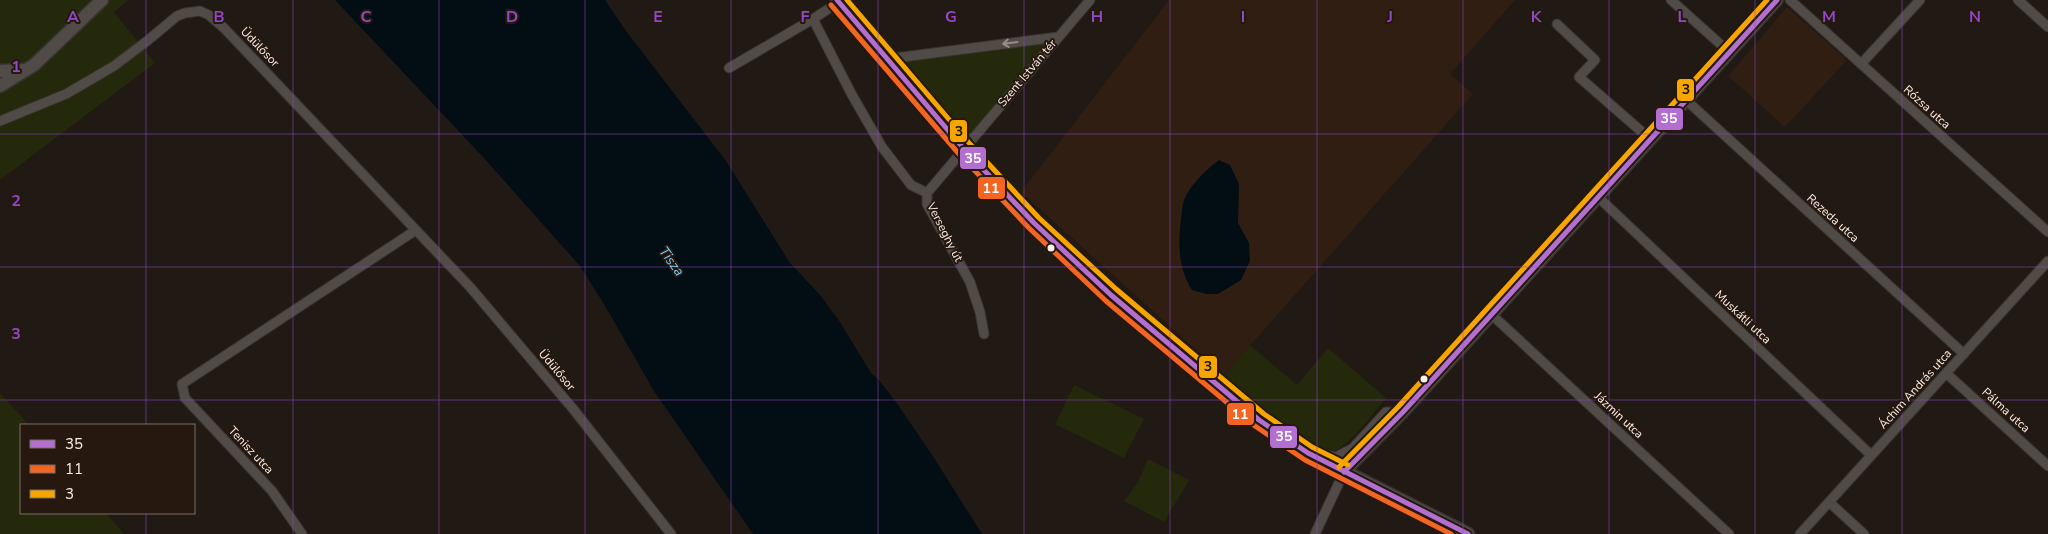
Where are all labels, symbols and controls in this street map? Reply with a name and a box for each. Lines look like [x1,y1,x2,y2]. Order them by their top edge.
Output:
text: A [67,6,79,28]
text: B [213,6,225,28]
text: C [361,6,372,28]
text: D [506,6,518,28]
text: E [653,6,663,28]
text: F [801,6,810,28]
text: G [945,6,957,28]
text: H [1091,6,1103,28]
text: I [1241,6,1245,28]
text: J [1386,6,1393,28]
text: K [1531,6,1543,28]
text: L [1678,6,1687,28]
text: M [1822,6,1836,28]
text: N [1969,6,1981,28]
street label: Üdülősor [237,24,283,71]
street label: Szent István tér [994,35,1060,110]
one-way arrow [1002,38,1018,48]
text: 1 [11,56,21,78]
line badge: 3 [1676,78,1695,102]
text: 3 [1682,80,1690,99]
street label: Rózsa utca [1900,82,1954,132]
line badge: 35 [1655,107,1684,131]
text: 35 [1661,109,1677,128]
line badge: 3 [949,119,968,143]
text: 3 [955,122,963,141]
line badge: 35 [959,146,987,170]
text: 35 [965,149,981,168]
line badge: 11 [977,176,1006,200]
text: 11 [983,179,999,198]
text: 2 [11,190,21,212]
street label: Rezeda utca [1803,190,1863,246]
street label: Verseghy út [923,199,967,265]
water label: Tisza [654,243,689,280]
unlabelled marker [1046,243,1056,253]
street label: Muskátli utca [1711,287,1775,347]
text: 3 [11,323,21,345]
street label: Üdülősor [535,346,579,395]
street label: Áchim András utca [1875,346,1955,432]
line badge: 3 [1198,355,1218,379]
text: 3 [1204,357,1212,376]
unlabelled marker [1419,374,1429,384]
street label: Pálma utca [1978,384,2034,436]
street label: Jázmin utca [1590,387,1647,442]
line badge: 11 [1226,402,1255,426]
text: 11 [1232,405,1248,424]
street label: Tenisz utca [225,423,277,477]
legend [20,424,195,514]
line badge: 35 [1269,425,1298,449]
text: 35 [1276,427,1292,446]
text: 35 [65,434,83,454]
text: 11 [65,459,83,479]
text: 3 [65,484,74,504]

